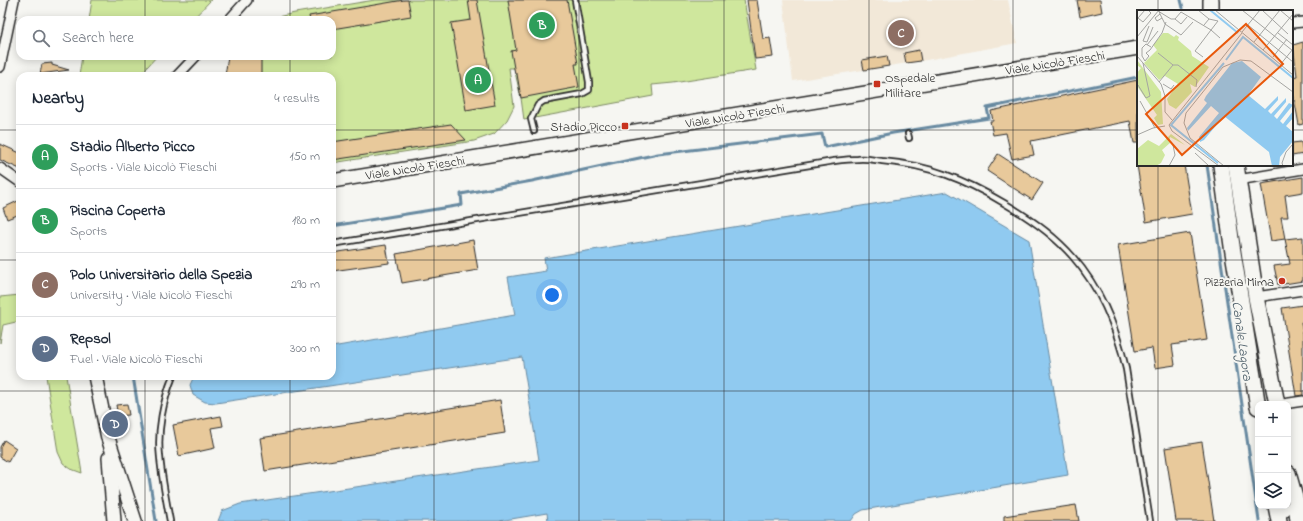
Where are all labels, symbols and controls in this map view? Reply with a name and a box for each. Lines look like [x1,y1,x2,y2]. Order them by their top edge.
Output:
pin: B [529,10,555,40]
inset map [1137,10,1293,166]
search box [16,16,336,60]
pin: C [888,18,914,48]
icon: search [30,27,52,49]
text: Search here [62,27,134,49]
street label: Viale Nicolò Fieschi [1003,46,1106,81]
pin: A [465,65,491,95]
place label: Ospedale Militare [885,69,936,103]
marker: Ospedale Militare [872,79,882,89]
text: Nearby [32,86,84,111]
text: 4 results [274,89,320,108]
street label: Viale Nicolò Fieschi [683,99,786,134]
place label: Stadio Picco [550,118,617,137]
marker: Stadio Picco [620,121,630,131]
text: Stadio Alberto Picco [70,136,195,158]
text: A [41,147,49,166]
text: 150 m [289,147,320,166]
street label: Viale Nicolò Fieschi [363,151,466,186]
text: Sports · Viale Nicolò Fieschi [70,158,217,177]
text: Piscina Coperta [70,200,165,222]
text: B [41,211,49,230]
text: 180 m [292,211,320,230]
text: Sports [70,222,107,241]
text: Polo Universitario della Spezia [70,264,252,286]
place label: Pizzeria Mima [1204,273,1274,292]
text: C [41,275,49,294]
text: 290 m [291,275,320,294]
marker: Pizzeria Mima [1277,276,1287,286]
your location [542,285,562,305]
text: University · Viale Nicolò Fieschi [70,286,232,305]
water label: Canale Lagora [1226,300,1258,383]
text: Repsol [70,328,111,350]
text: D [40,339,50,358]
text: 300 m [290,339,320,358]
text: Fuel · Viale Nicolò Fieschi [70,350,203,369]
map controls [1255,401,1291,509]
button: + [1255,401,1291,437]
pin: D [102,409,128,439]
button: − [1255,437,1291,473]
button: layers [1255,473,1291,509]

